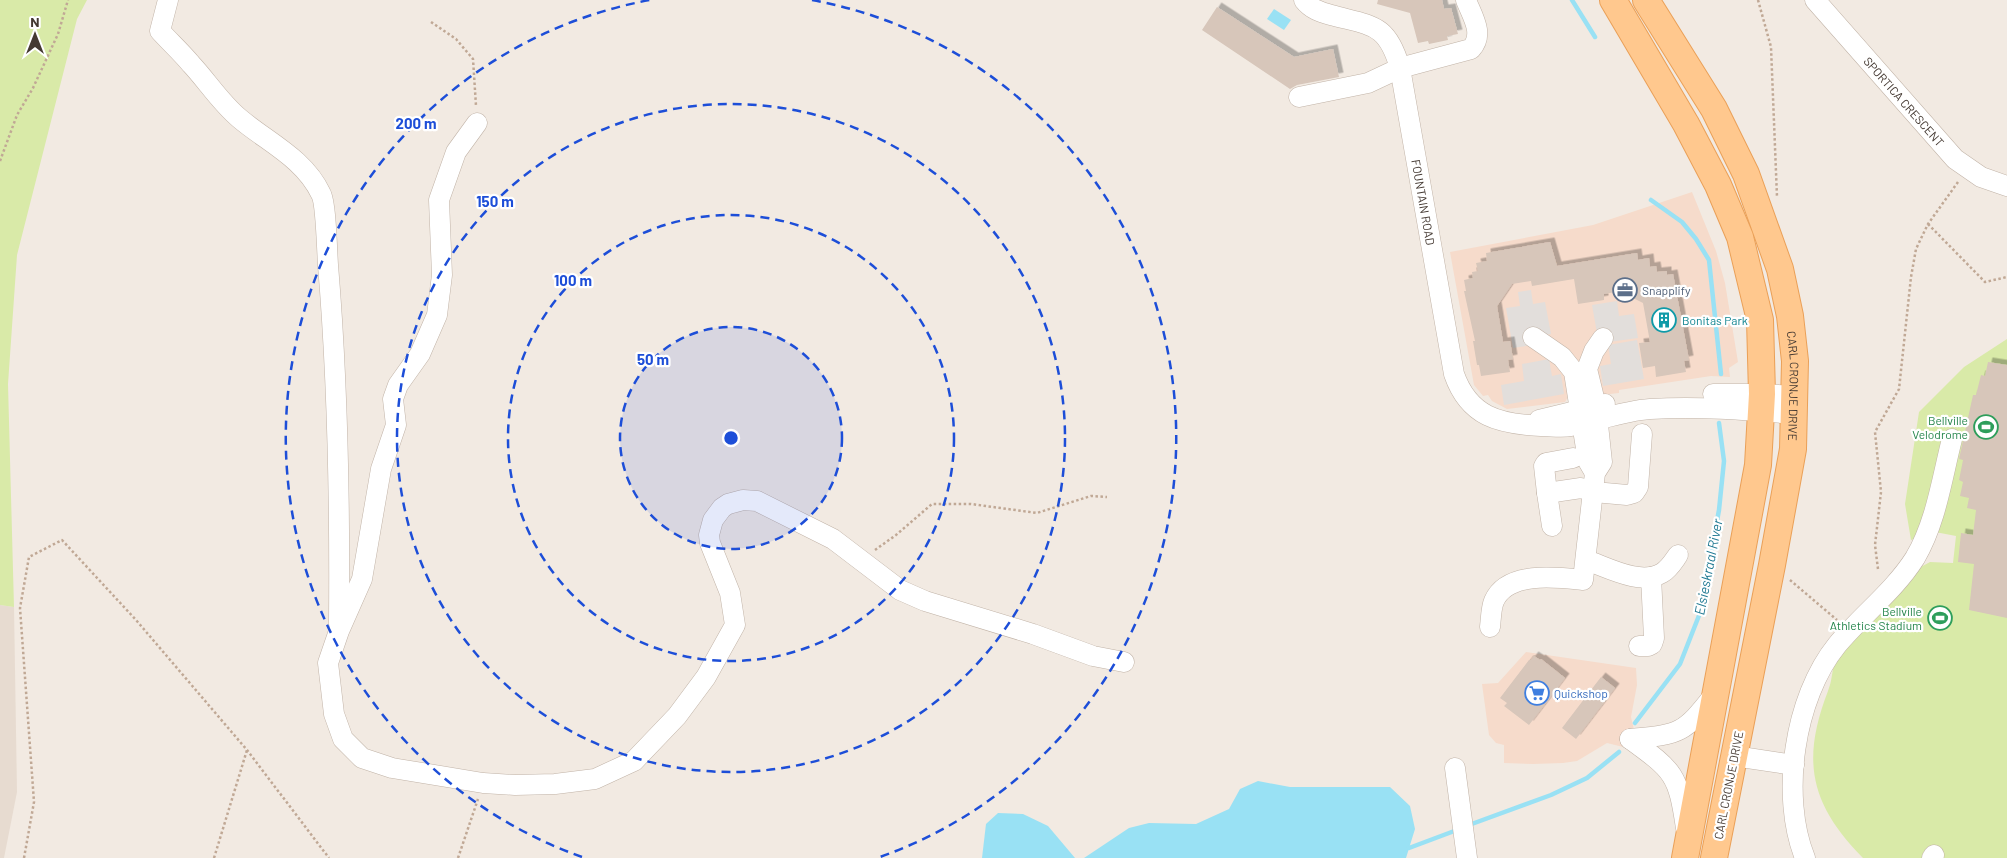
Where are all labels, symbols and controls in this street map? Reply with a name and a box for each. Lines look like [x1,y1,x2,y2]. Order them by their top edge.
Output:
north arrow [10,10,60,60]
text: N [30,13,40,30]
street label: SPORTICA CRESCENT [1861,54,1947,149]
text: 200 m [395,114,437,132]
street label: FOUNTAIN ROAD [1409,158,1438,246]
text: 150 m [476,192,514,210]
text: 100 m [554,271,592,289]
office icon: Snapplify [1612,277,1638,303]
place label: Snapplify [1642,283,1691,297]
building icon: Bonitas Park [1651,307,1677,333]
place label: Bonitas Park [1682,313,1748,327]
street label: CARL CRONJE DRIVE [1785,330,1802,441]
text: 50 m [637,350,669,368]
place label: Bellville Velodrome [1912,413,1968,441]
sports icon: Bellville Velodrome [1973,414,1999,440]
centre of rings [722,429,740,447]
water label: Elsieskraal River [1690,517,1726,616]
place label: Bellville Athletics Stadium [1830,604,1922,632]
sports icon: Bellville Athletics Stadium [1927,605,1953,631]
supermarket icon: Quickshop [1524,680,1550,706]
place label: Quickshop [1554,686,1608,700]
street label: CARL CRONJE DRIVE [1711,730,1745,840]

